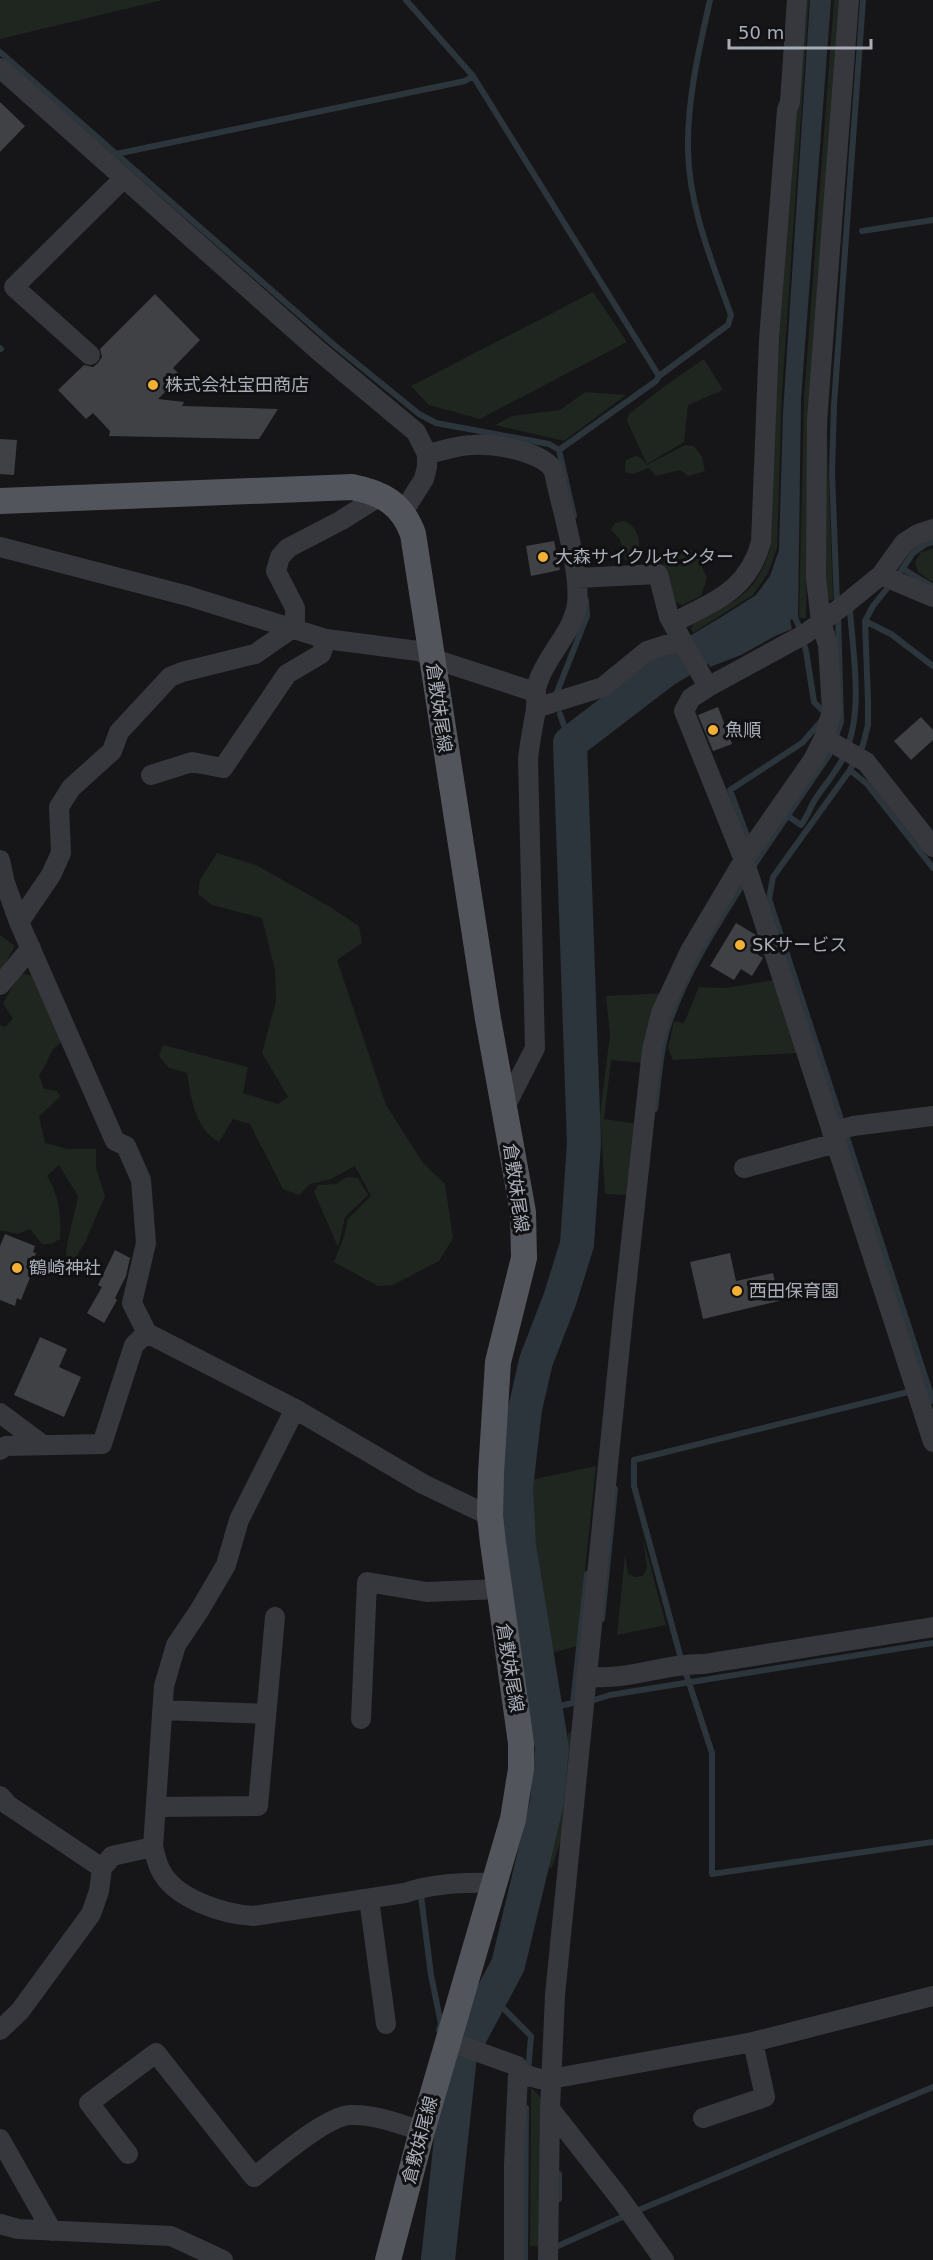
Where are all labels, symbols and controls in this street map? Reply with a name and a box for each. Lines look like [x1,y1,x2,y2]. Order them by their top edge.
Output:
scale bar [729,12,872,50]
text: 50 m [738,22,784,43]
place label: 株式会社宝田商店 [165,374,309,395]
marker: 株式会社宝田商店 [146,378,160,392]
place label: 大森サイクルセンター [555,546,734,567]
marker: 大森サイクルセンター [536,550,550,564]
street label: 倉敷妹尾線 [423,662,456,754]
place label: 魚順 [725,719,761,740]
marker: 魚順 [706,723,720,737]
place label: SKサービス [752,934,847,955]
marker: SKサービス [733,938,747,952]
street label: 倉敷妹尾線 [500,1142,533,1234]
place label: 鶴崎神社 [29,1257,101,1278]
marker: 鶴崎神社 [10,1261,24,1275]
place label: 西田保育園 [749,1280,839,1301]
marker: 西田保育園 [730,1284,744,1298]
street label: 倉敷妹尾線 [493,1622,528,1714]
street label: 倉敷妹尾線 [398,2094,441,2186]

